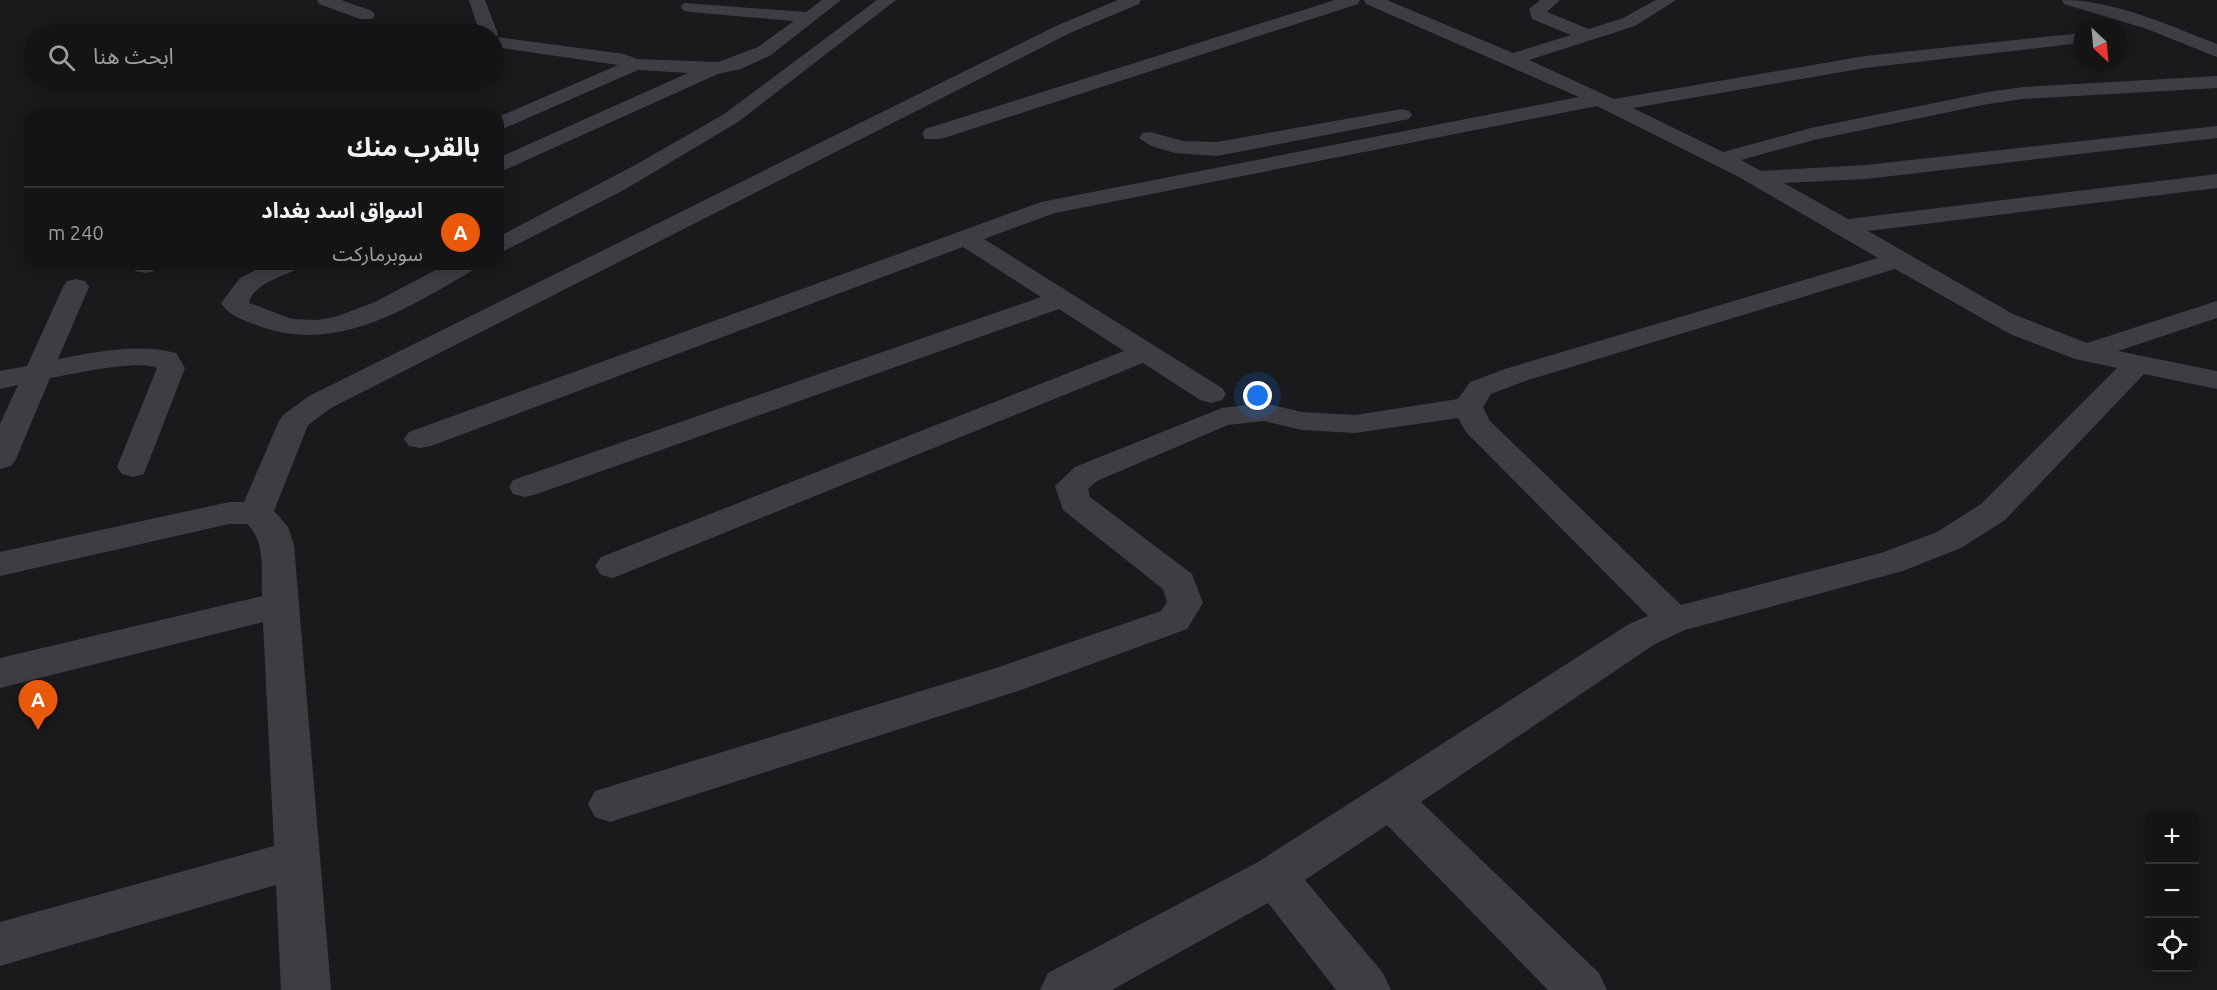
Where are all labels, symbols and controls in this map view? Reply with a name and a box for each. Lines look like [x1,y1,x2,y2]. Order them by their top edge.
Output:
north arrow [2073,18,2127,72]
search box [24,24,504,90]
icon: search [45,41,78,74]
text: ابحث هنا [93,43,174,68]
text: بالقرب منك [347,132,480,161]
text: اسواق اسد بغداد [261,197,423,222]
text: 240 m [48,221,104,244]
text: A [453,221,468,244]
text: سوبرماركت [332,242,423,265]
your location [1243,381,1272,410]
pin: A [18,680,57,730]
map controls [2145,810,2199,972]
button: + [2145,810,2199,864]
button: − [2145,864,2199,918]
button: locate [2145,918,2199,972]

